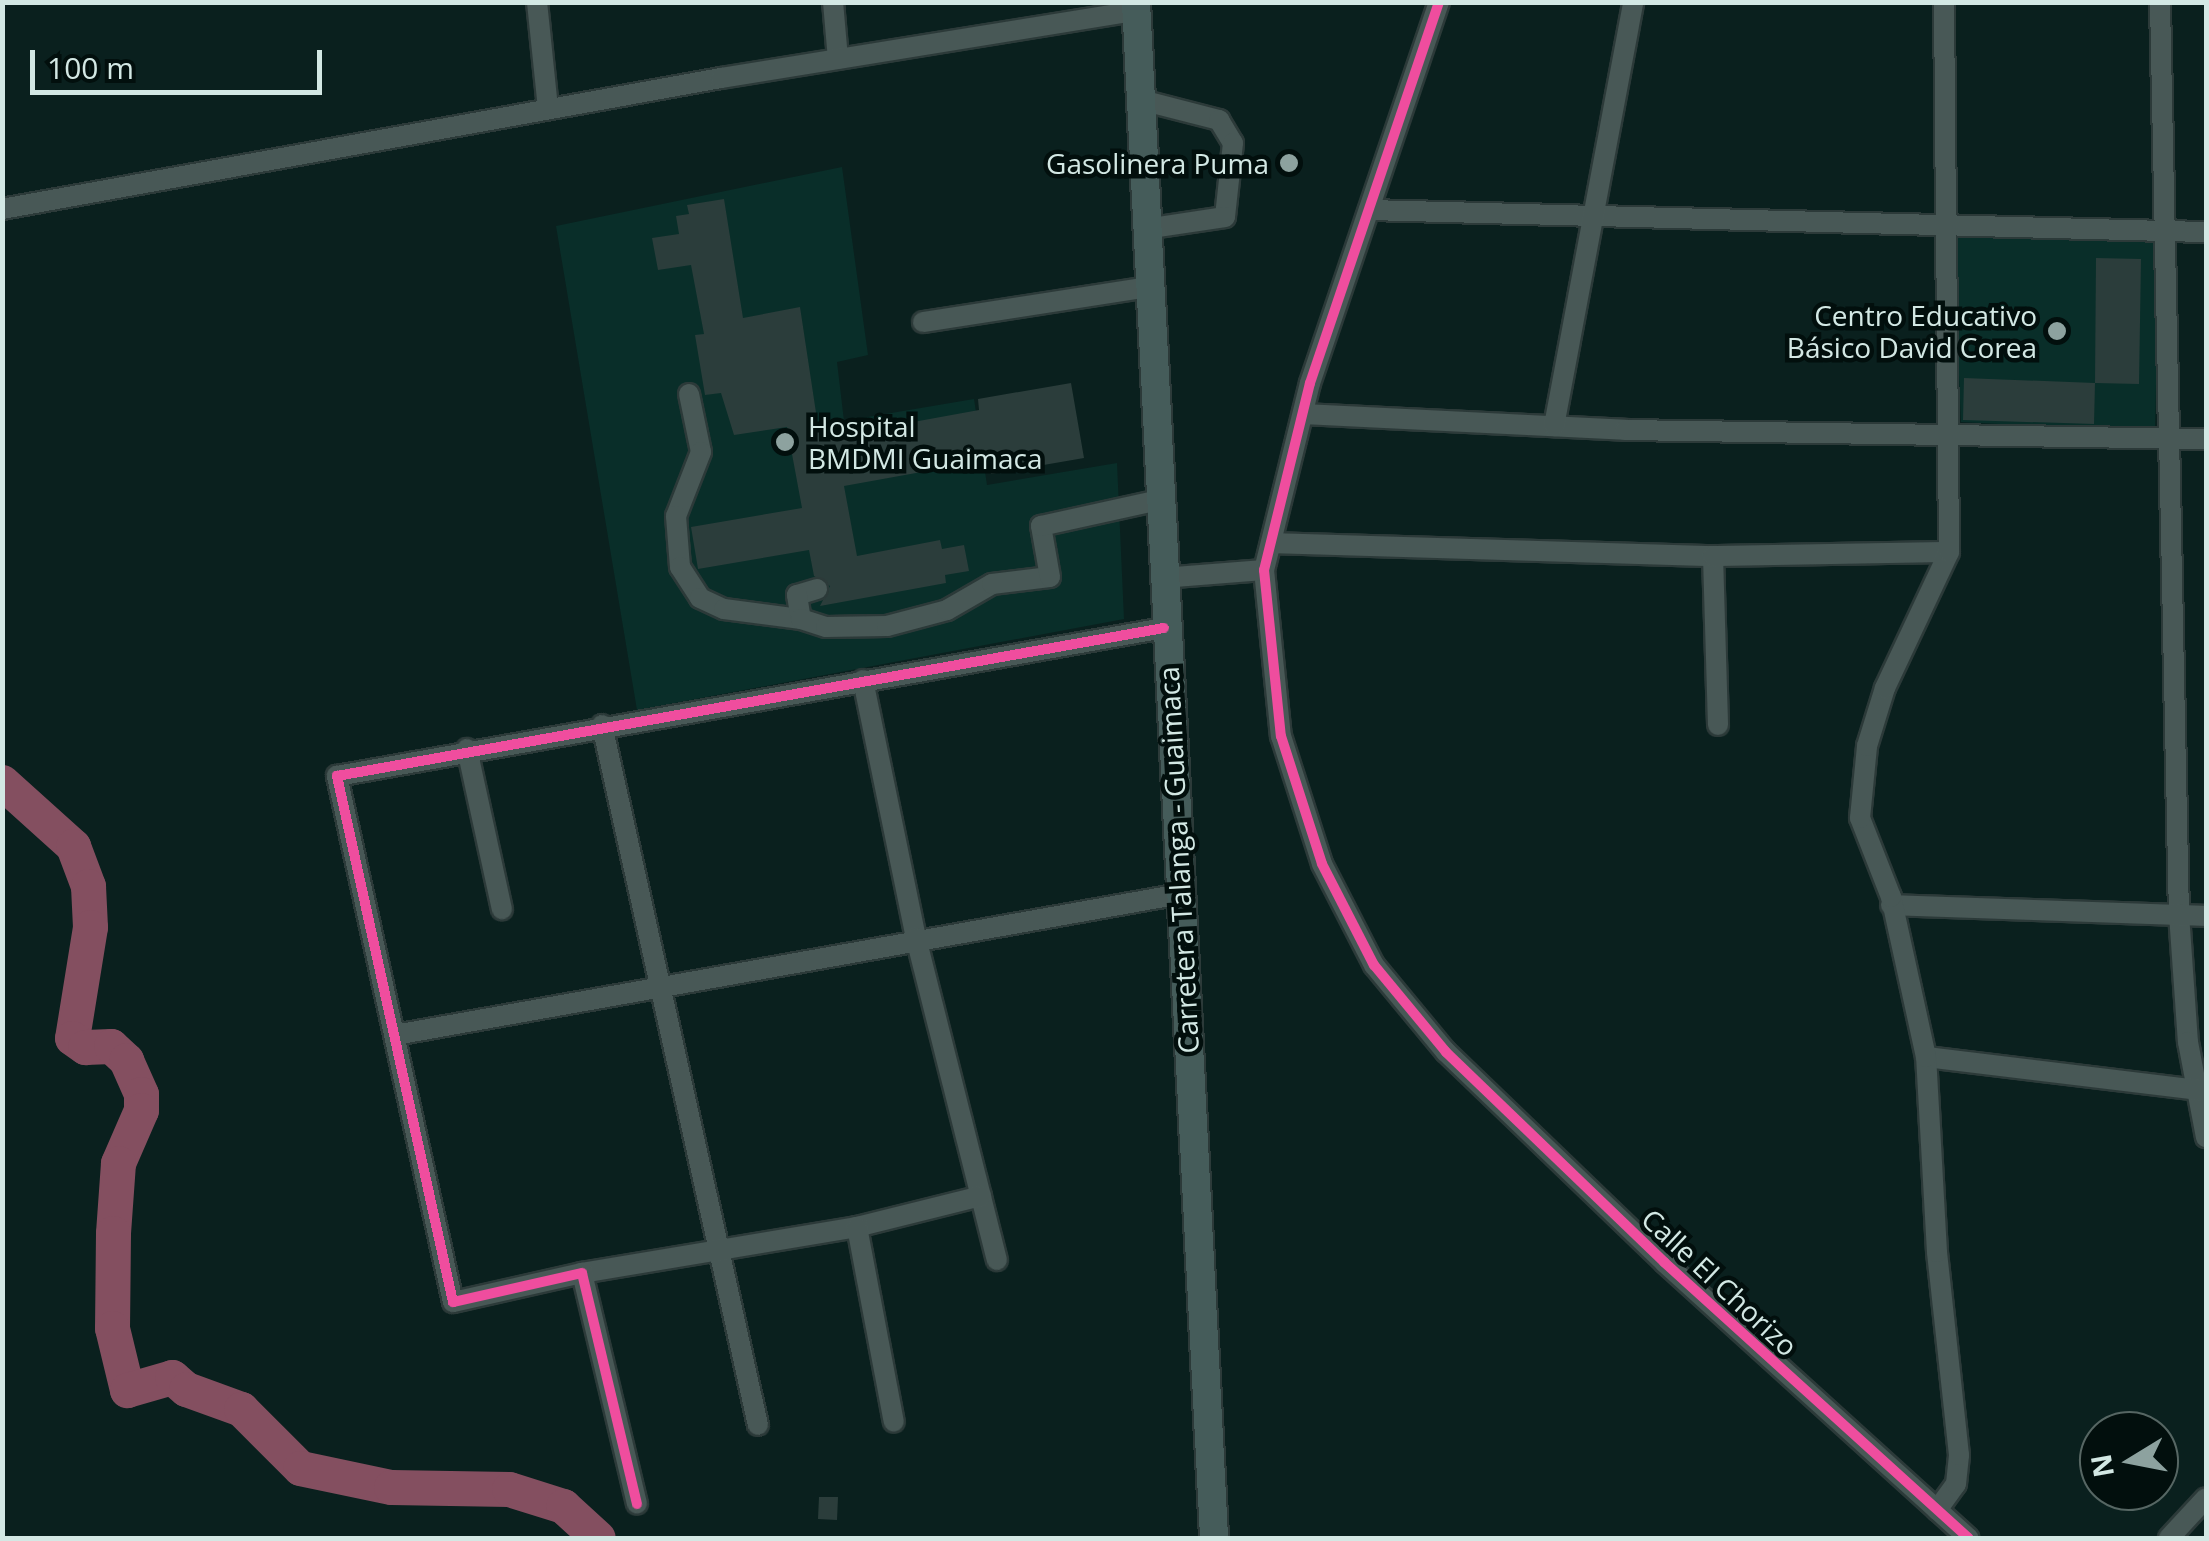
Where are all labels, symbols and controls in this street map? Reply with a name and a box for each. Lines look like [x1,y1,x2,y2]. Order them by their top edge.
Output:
scale bar [35,30,328,92]
text: 100 m [47,47,134,88]
place label: Gasolinera Puma [1046,146,1269,180]
marker: Gasolinera Puma [1278,152,1300,174]
place label: Centro Educativo Básico David Corea [1787,298,2037,364]
marker: Centro Educativo Básico David Corea [2046,320,2068,342]
place label: Hospital BMDMI Guaimaca [808,409,1042,475]
marker: Hospital BMDMI Guaimaca [772,429,798,455]
street label: Carretera Talanga - Guaimaca [1151,666,1205,1054]
street label: Calle El Chorizo [1635,1201,1805,1363]
north arrow [2079,1411,2179,1511]
text: N [2081,1451,2122,1480]

